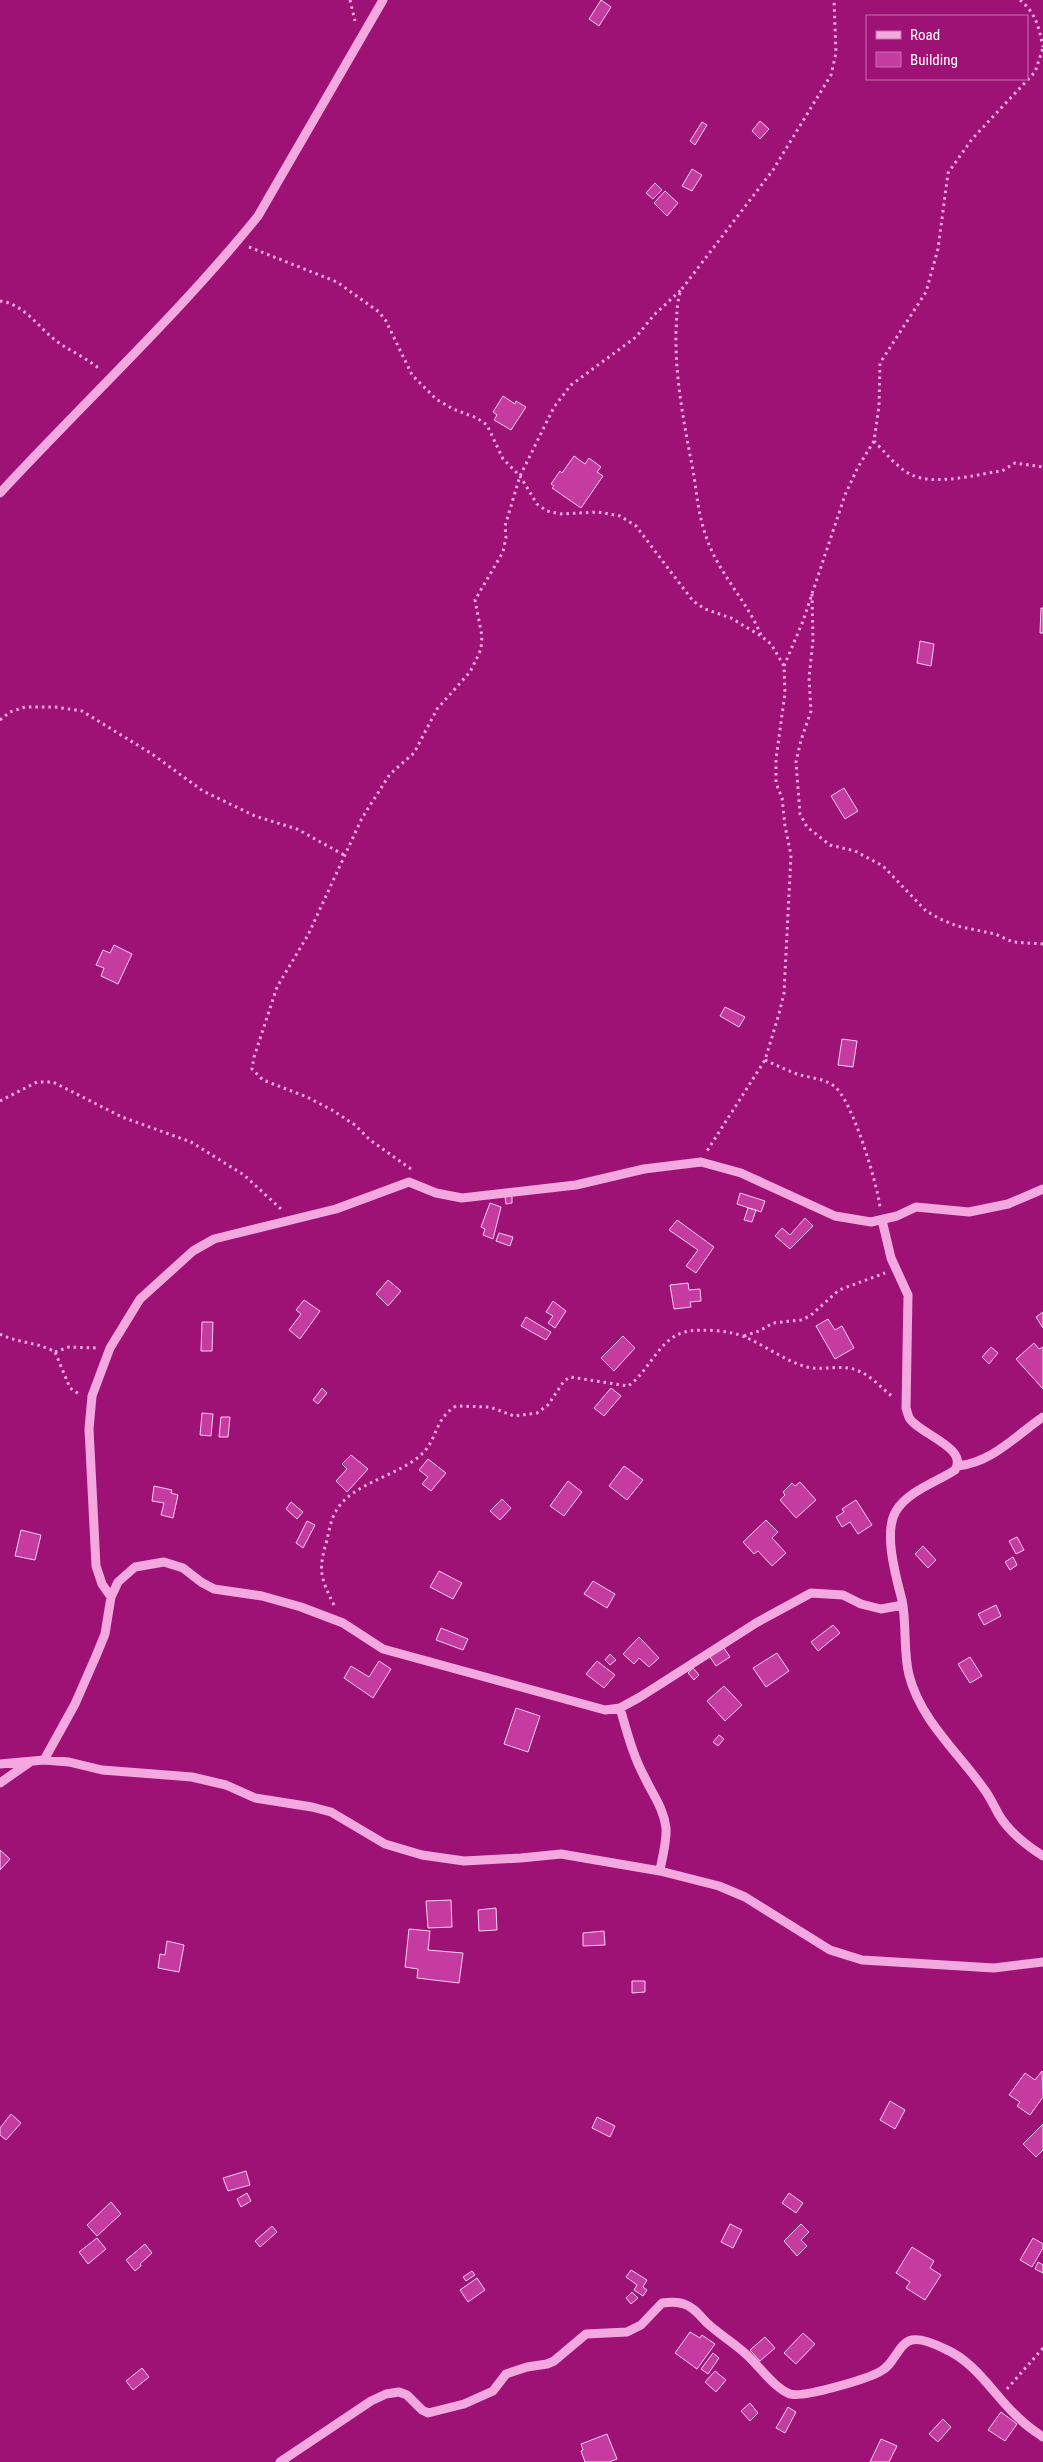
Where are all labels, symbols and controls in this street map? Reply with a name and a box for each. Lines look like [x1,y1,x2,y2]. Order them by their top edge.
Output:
legend [866,15,1028,80]
text: Road [910,26,940,44]
text: Building [910,51,958,69]

